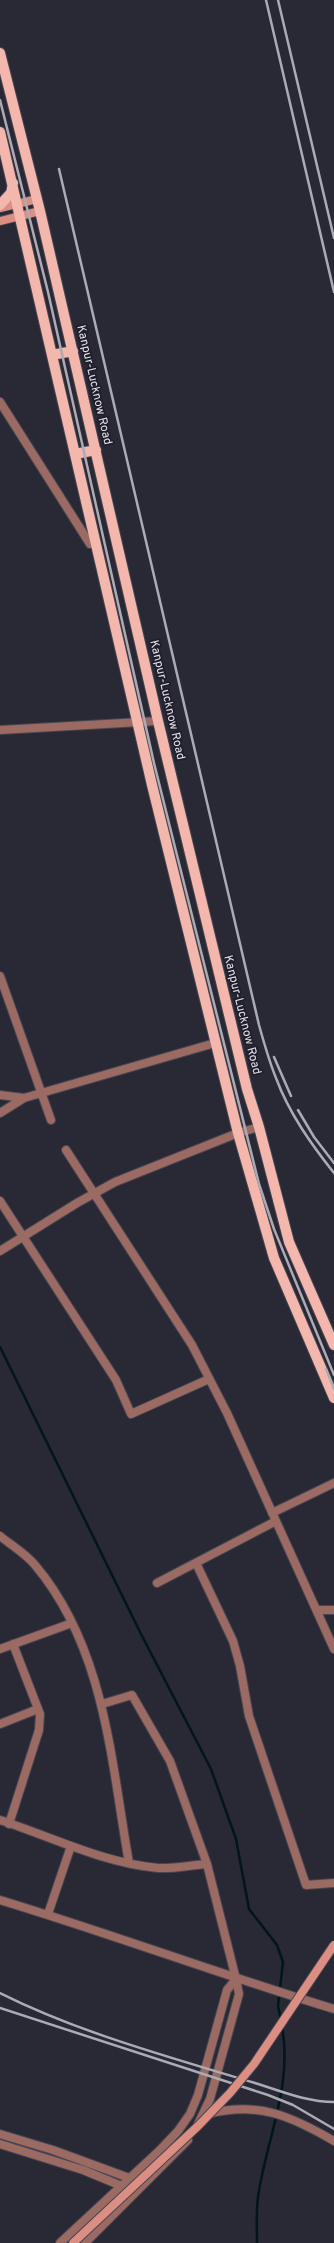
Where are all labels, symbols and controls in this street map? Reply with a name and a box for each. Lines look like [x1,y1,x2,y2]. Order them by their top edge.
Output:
street label: Kanpur-Lucknow Road [72,324,116,446]
street label: Kanpur-Lucknow Road [145,639,189,761]
street label: Kanpur-Lucknow Road [219,954,265,1076]

